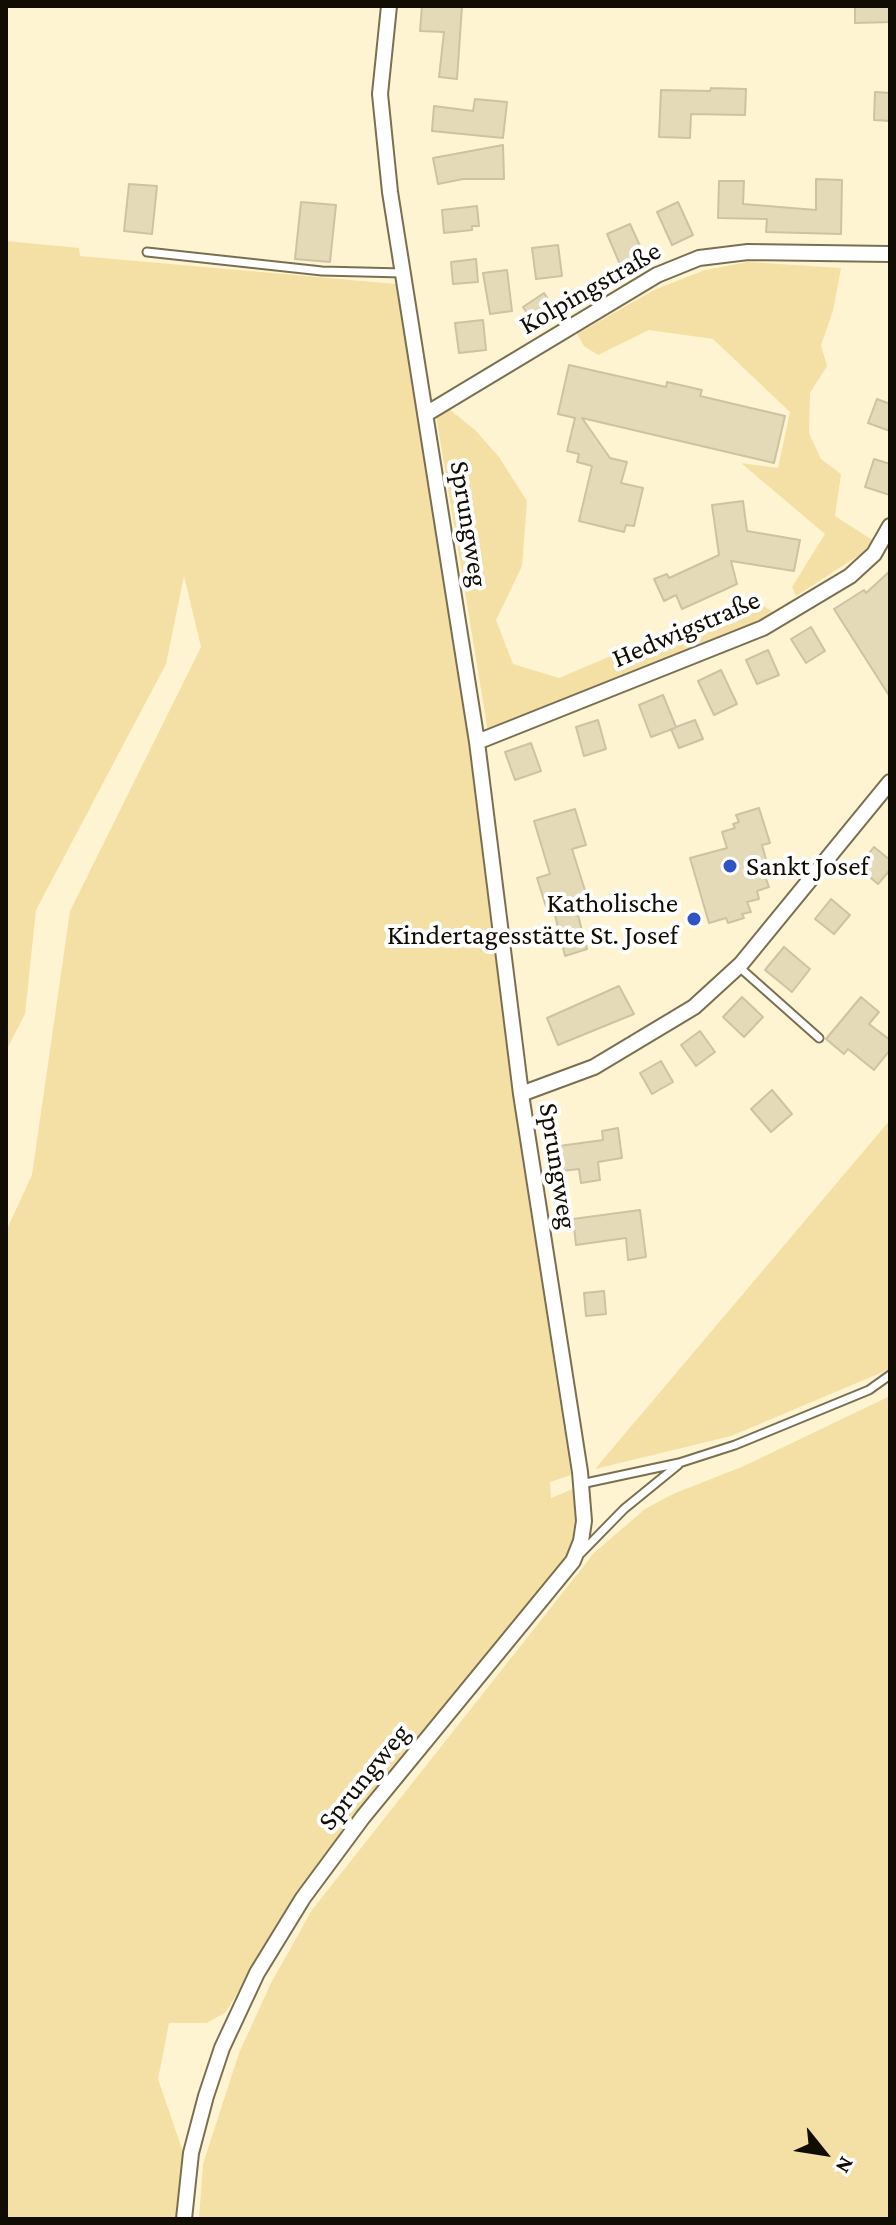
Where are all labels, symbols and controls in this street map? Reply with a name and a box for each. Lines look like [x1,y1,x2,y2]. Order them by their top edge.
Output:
street label: Kolpingstraße [513,234,667,342]
street label: Sprungweg [442,458,496,590]
street label: Hedwigstraße [607,583,765,675]
place label: Sankt Josef [746,849,869,883]
marker: Sankt Josef [721,857,739,875]
place label: Katholische Kindertagesstätte St. Josef [387,886,678,952]
marker: Katholische Kindertagesstätte St. Josef [685,910,703,928]
street label: Sprungweg [531,1100,585,1232]
street label: Sprungweg [311,1717,417,1837]
north arrow [784,2113,864,2193]
text: N [831,2153,860,2178]

